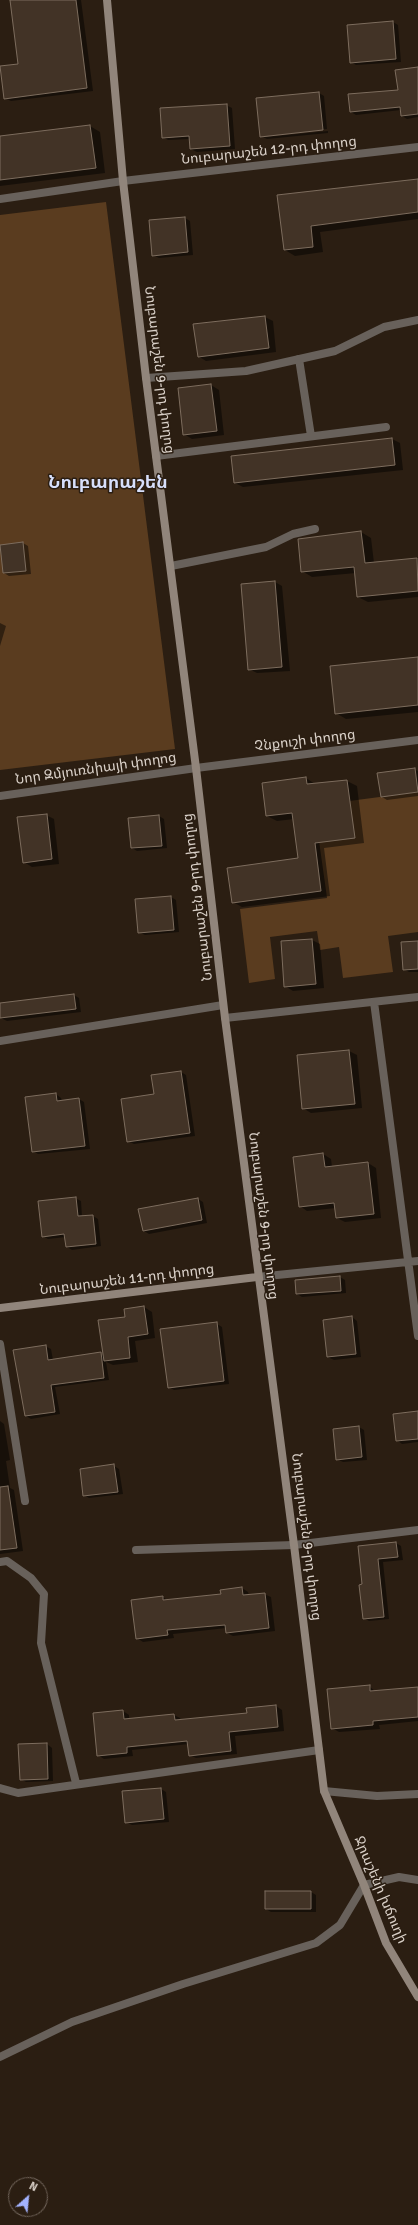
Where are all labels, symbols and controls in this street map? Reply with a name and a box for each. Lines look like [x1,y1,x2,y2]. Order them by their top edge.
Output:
street label: Նուբարաշեն 12-րդ փողոց [181,133,357,169]
street label: Նուբարաշեն 9-րդ փողոց [140,285,178,455]
district label: Նուբարաշեն [48,472,168,494]
street label: Չնքուշի փողոց [254,726,356,756]
street label: Նոր Զմյուռնիայի փողոց [14,749,178,789]
street label: Նուբարաշեն 9-րդ փողոց [179,812,217,982]
street label: Նուբարաշեն 9-րդ փողոց [244,1131,282,1301]
street label: Նուբարաշեն 11-րդ փողոց [39,1261,215,1299]
street label: Նուբարաշեն 9-րդ փողոց [287,1452,325,1622]
street label: Ջրաշենի խճուղի [350,1834,410,1946]
north arrow [8,2177,48,2217]
text: N [27,2179,40,2194]

